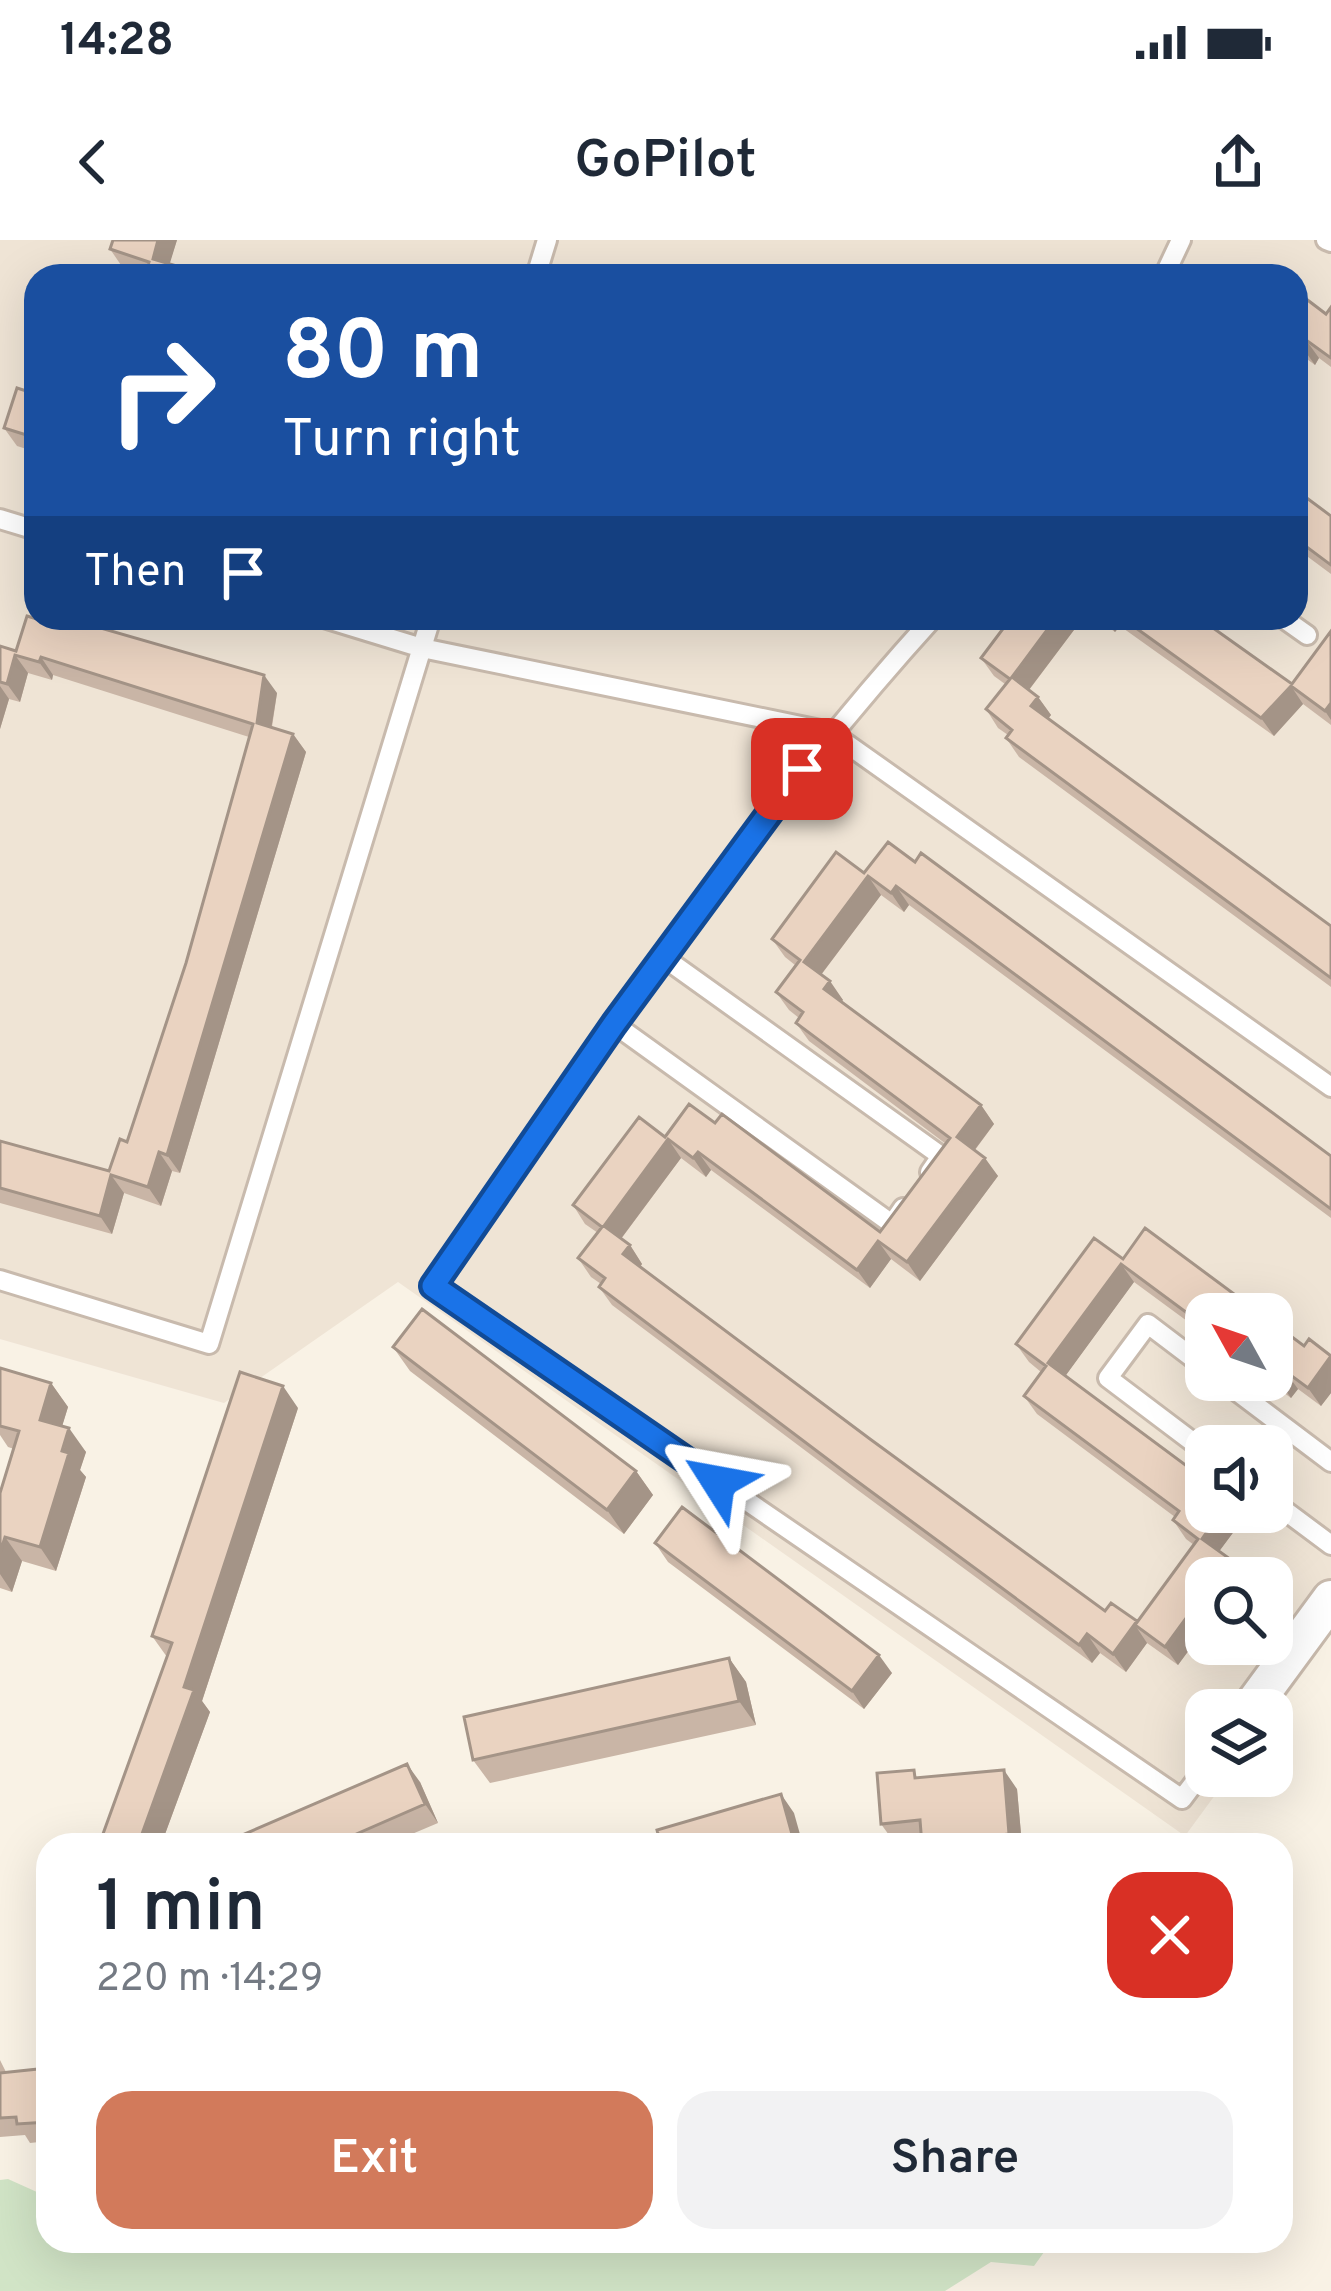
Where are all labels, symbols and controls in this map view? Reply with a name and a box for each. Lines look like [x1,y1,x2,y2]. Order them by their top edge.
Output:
text: 14:28 [60,14,174,71]
text: GoPilot [574,128,757,197]
icon: back [60,129,126,195]
icon: share [1205,129,1271,195]
text: 80 m [282,303,483,409]
icon: right [84,312,240,468]
text: Turn right [282,407,521,476]
icon: arrive [210,540,276,606]
text: Then [84,545,186,602]
pin [751,718,853,820]
icon: arrive [769,736,835,802]
north arrow [1185,1293,1293,1401]
map controls [1185,1293,1293,1797]
position arrow [655,1419,781,1545]
button: sound [1185,1425,1293,1533]
button: search [1185,1557,1293,1665]
button: layers [1185,1689,1293,1797]
text: 1 min [96,1865,266,1957]
button: close [1107,1872,1233,1998]
text: 220 m · 14:29 [96,1956,323,2005]
button: Exit [96,2091,653,2229]
button: Share [677,2091,1233,2229]

